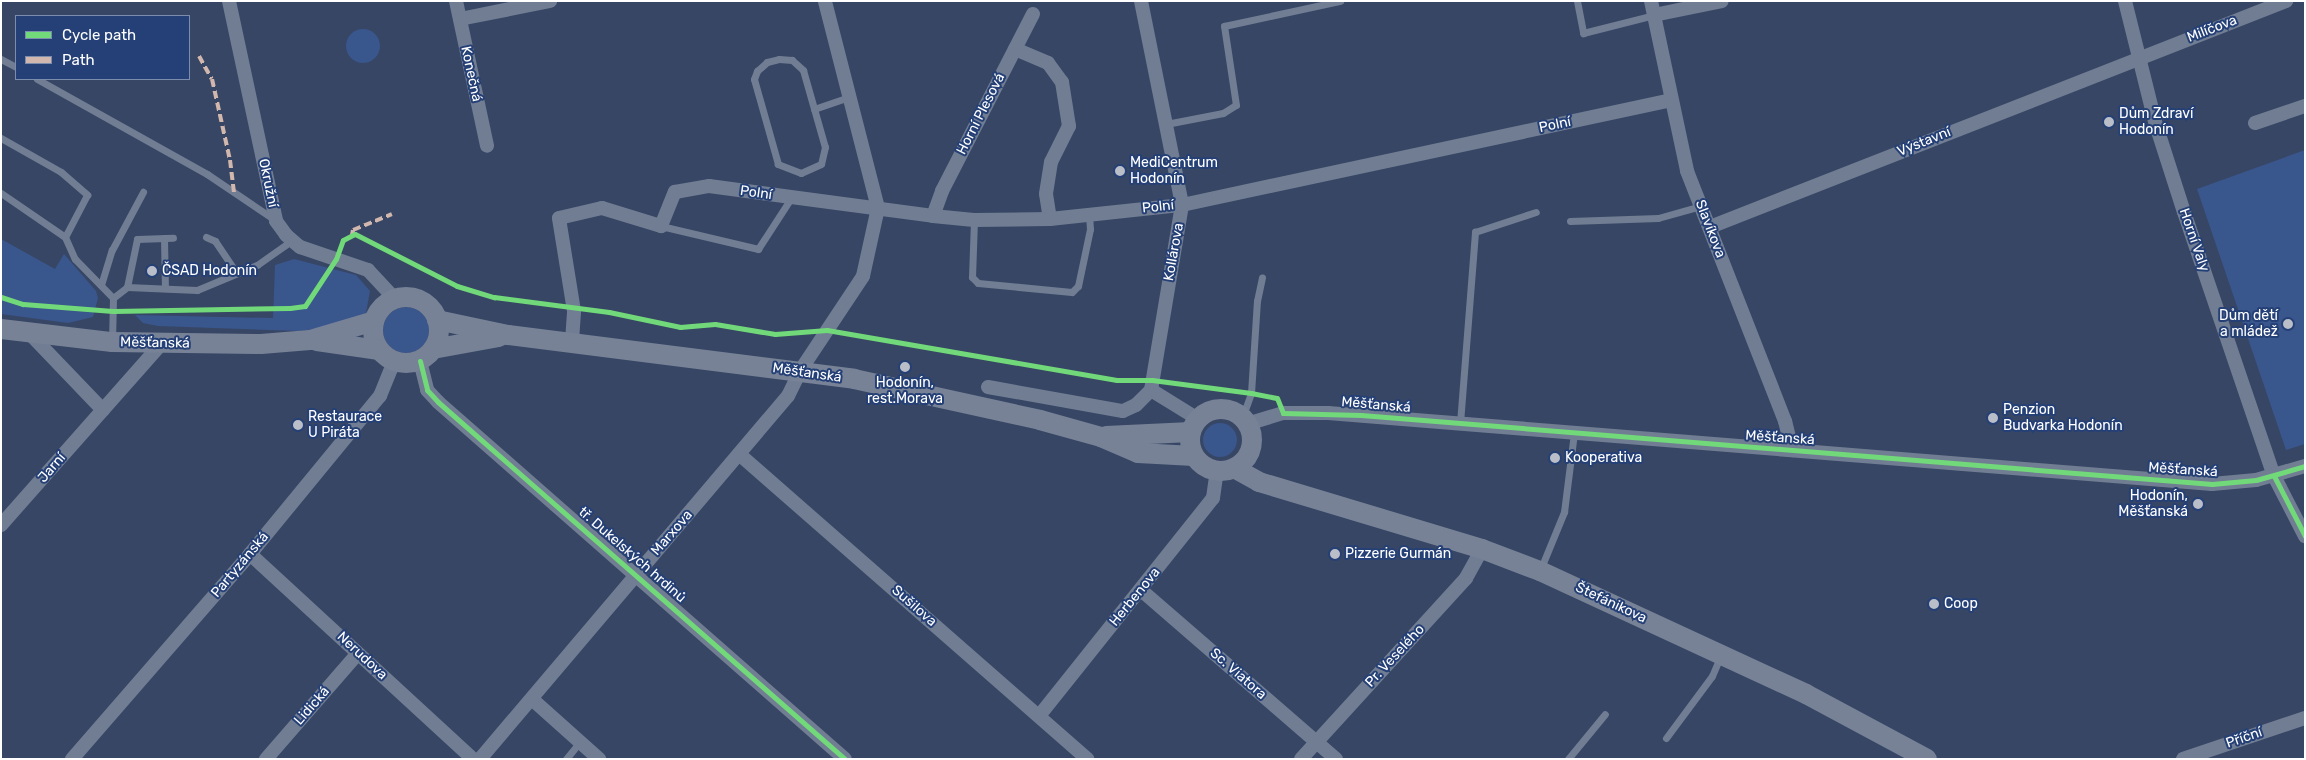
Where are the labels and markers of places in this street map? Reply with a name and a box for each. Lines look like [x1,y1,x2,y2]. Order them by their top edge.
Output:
place label: Dům Zdraví Hodonín [2119,106,2193,138]
marker: Dům Zdraví Hodonín [2103,116,2115,128]
place label: MediCentrum Hodonín [1130,155,1218,188]
marker: MediCentrum Hodonín [1114,165,1126,177]
place label: ČSAD Hodonín [162,263,257,279]
marker: ČSAD Hodonín [146,265,158,277]
place label: Dům dětí a mládež [2219,308,2278,341]
marker: Dům dětí a mládež [2282,318,2294,330]
marker: Hodonín, rest.Morava [899,361,911,373]
place label: Hodonín, rest.Morava [867,375,943,408]
place label: Penzion Budvarka Hodonín [2003,402,2123,434]
place label: Restaurace U Piráta [308,409,382,442]
marker: Penzion Budvarka Hodonín [1987,412,1999,424]
marker: Restaurace U Piráta [292,419,304,431]
place label: Kooperativa [1565,450,1642,466]
marker: Kooperativa [1549,452,1561,464]
place label: Hodonín, Měšťanská [2118,488,2188,520]
marker: Hodonín, Měšťanská [2192,498,2204,510]
place label: Pizzerie Gurmán [1345,546,1451,562]
marker: Pizzerie Gurmán [1329,548,1341,560]
place label: Coop [1944,596,1978,612]
marker: Coop [1928,598,1940,610]

